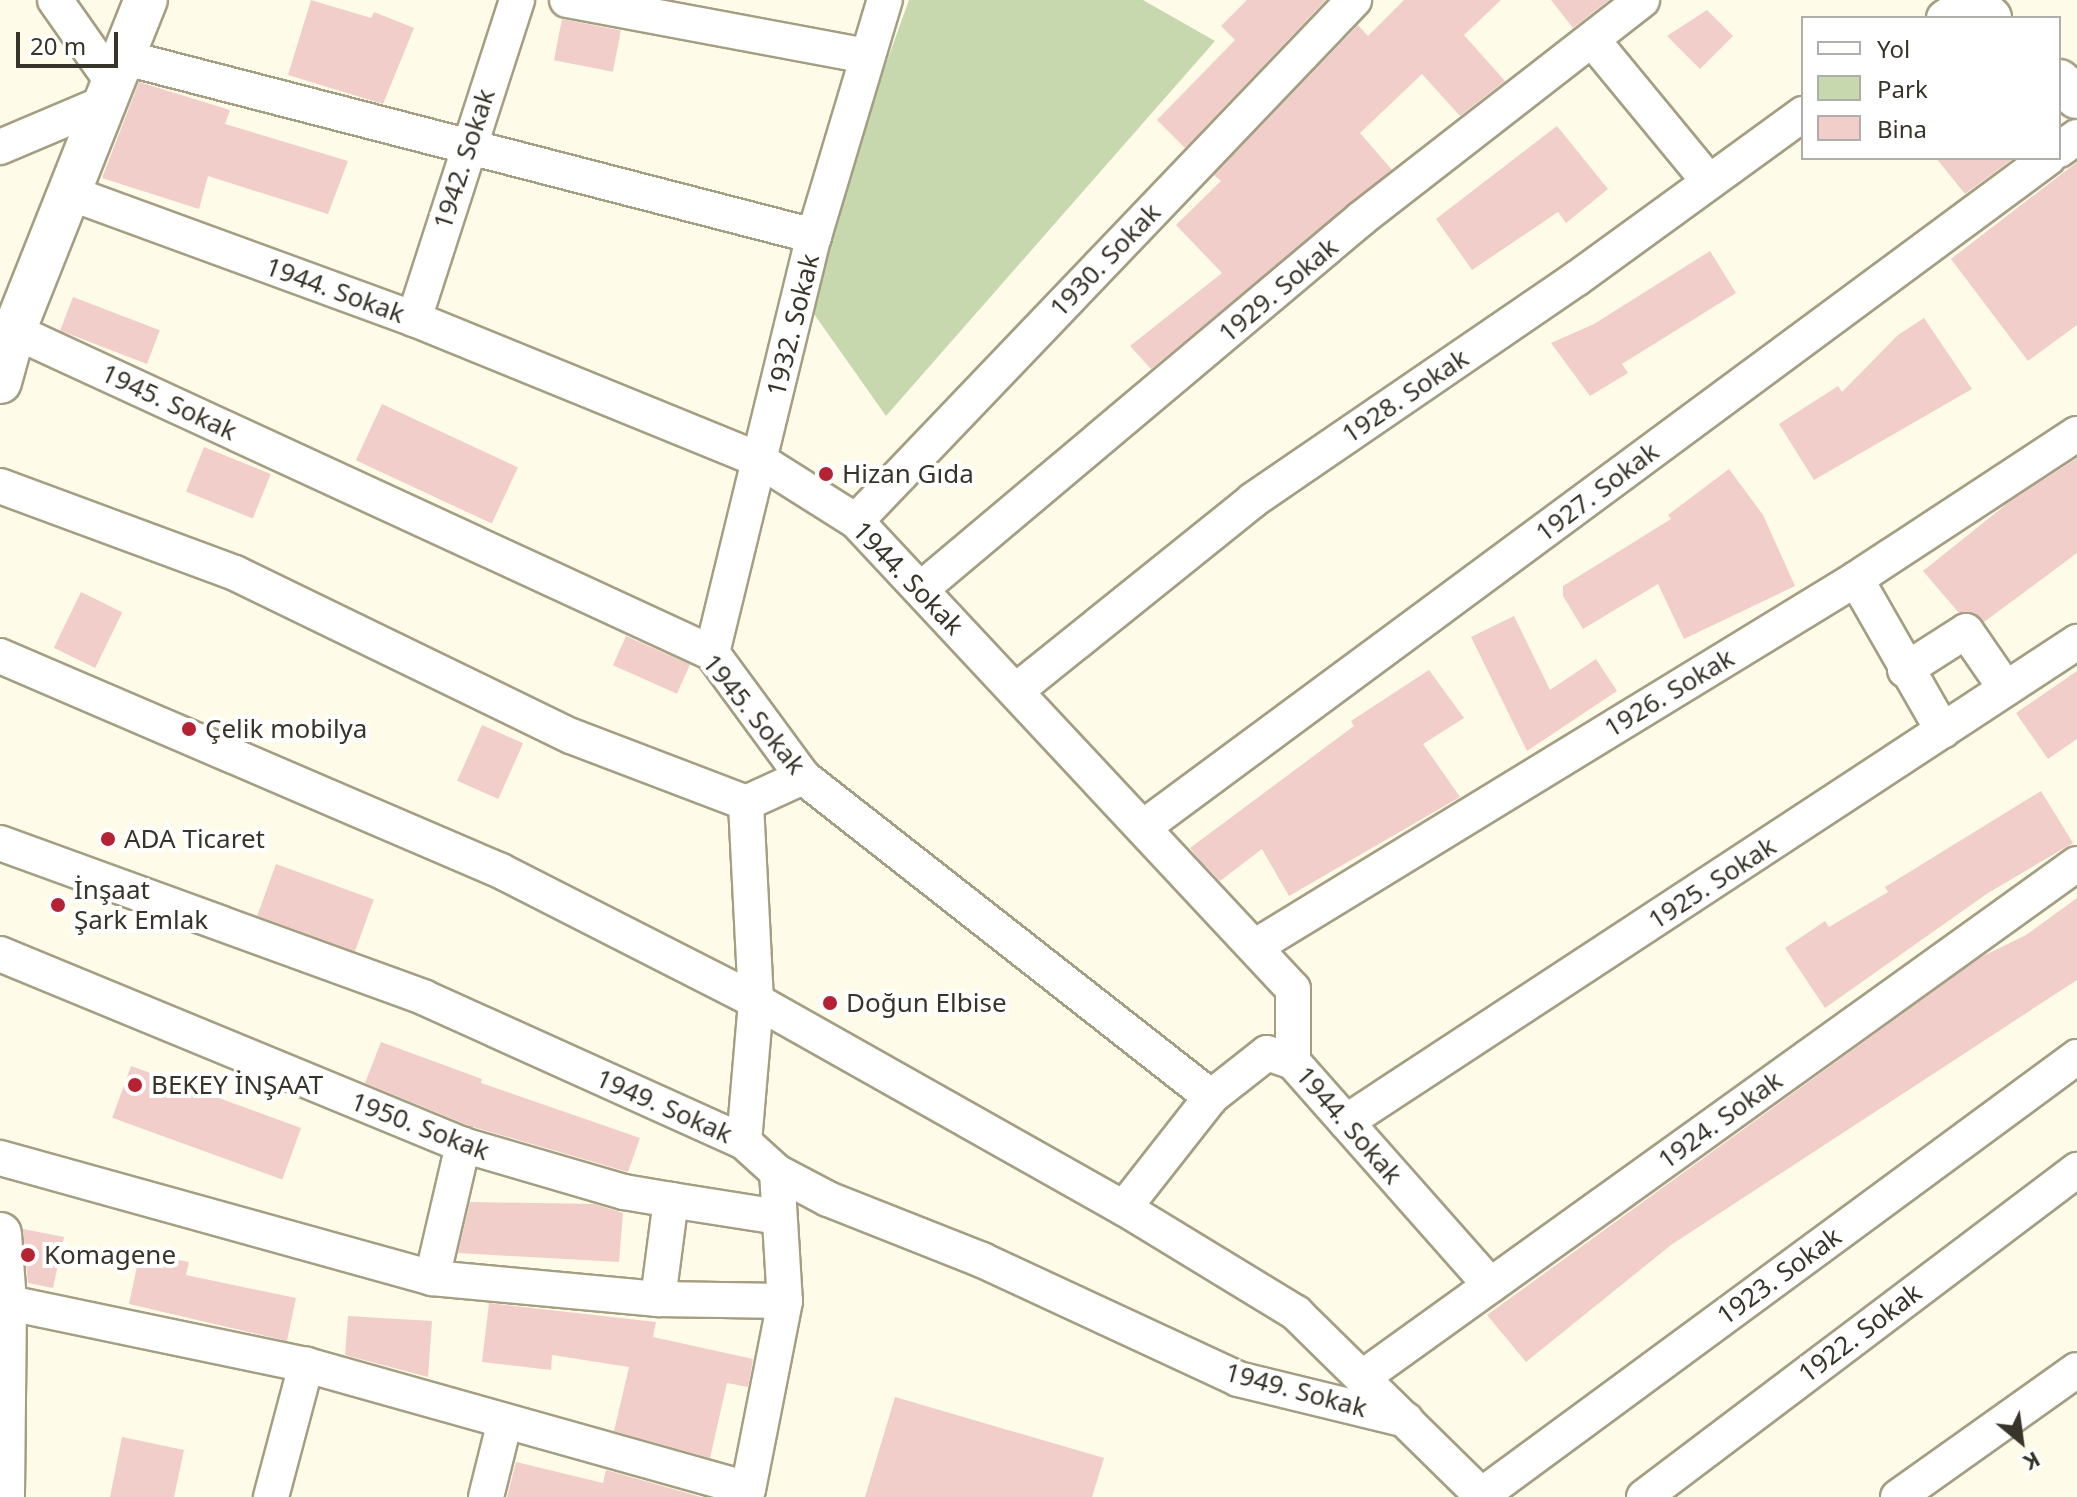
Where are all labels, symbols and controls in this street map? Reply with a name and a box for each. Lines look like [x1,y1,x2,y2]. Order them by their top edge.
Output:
scale bar [20,16,122,66]
legend [1801,16,2061,160]
text: 20 m [30,29,86,62]
text: Yol [1877,32,1910,65]
text: Park [1877,72,1928,105]
street label: 1942. Sokak [427,85,501,233]
text: Bina [1877,112,1927,145]
street label: 1930. Sokak [1043,197,1167,323]
street label: 1929. Sokak [1212,231,1344,349]
street label: 1944. Sokak [261,250,409,330]
street label: 1932. Sokak [760,251,826,399]
street label: 1928. Sokak [1336,342,1474,450]
street label: 1945. Sokak [96,357,242,447]
street label: 1927. Sokak [1529,436,1665,548]
place label: Hizan Gıda [842,458,974,490]
marker: Hizan Gıda [817,465,835,483]
street label: 1944. Sokak [846,515,970,641]
street label: 1926. Sokak [1599,642,1739,744]
street label: 1945. Sokak [696,648,812,780]
place label: Çelik mobilya [205,713,367,745]
marker: Çelik mobilya [180,720,198,738]
place label: ADA Ticaret [124,823,265,855]
marker: ADA Ticaret [99,830,117,848]
street label: 1925. Sokak [1642,830,1782,936]
place label: İnşaat Şark Emlak [74,874,208,936]
marker: İnşaat Şark Emlak [49,896,67,914]
place label: Doğun Elbise [846,987,1007,1019]
marker: Doğun Elbise [821,994,839,1012]
street label: 1944. Sokak [1289,1060,1409,1190]
street label: 1949. Sokak [591,1062,737,1150]
street label: 1924. Sokak [1652,1065,1788,1175]
place label: BEKEY İNŞAAT [151,1069,323,1101]
marker: BEKEY İNŞAAT [126,1076,144,1094]
street label: 1950. Sokak [346,1085,494,1167]
street label: 1923. Sokak [1711,1221,1847,1331]
place label: Komagene [44,1239,176,1271]
marker: Komagene [19,1246,37,1264]
street label: 1922. Sokak [1792,1277,1928,1389]
street label: 1949. Sokak [1222,1356,1370,1424]
north arrow [1981,1401,2061,1481]
text: K [2019,1445,2046,1479]

